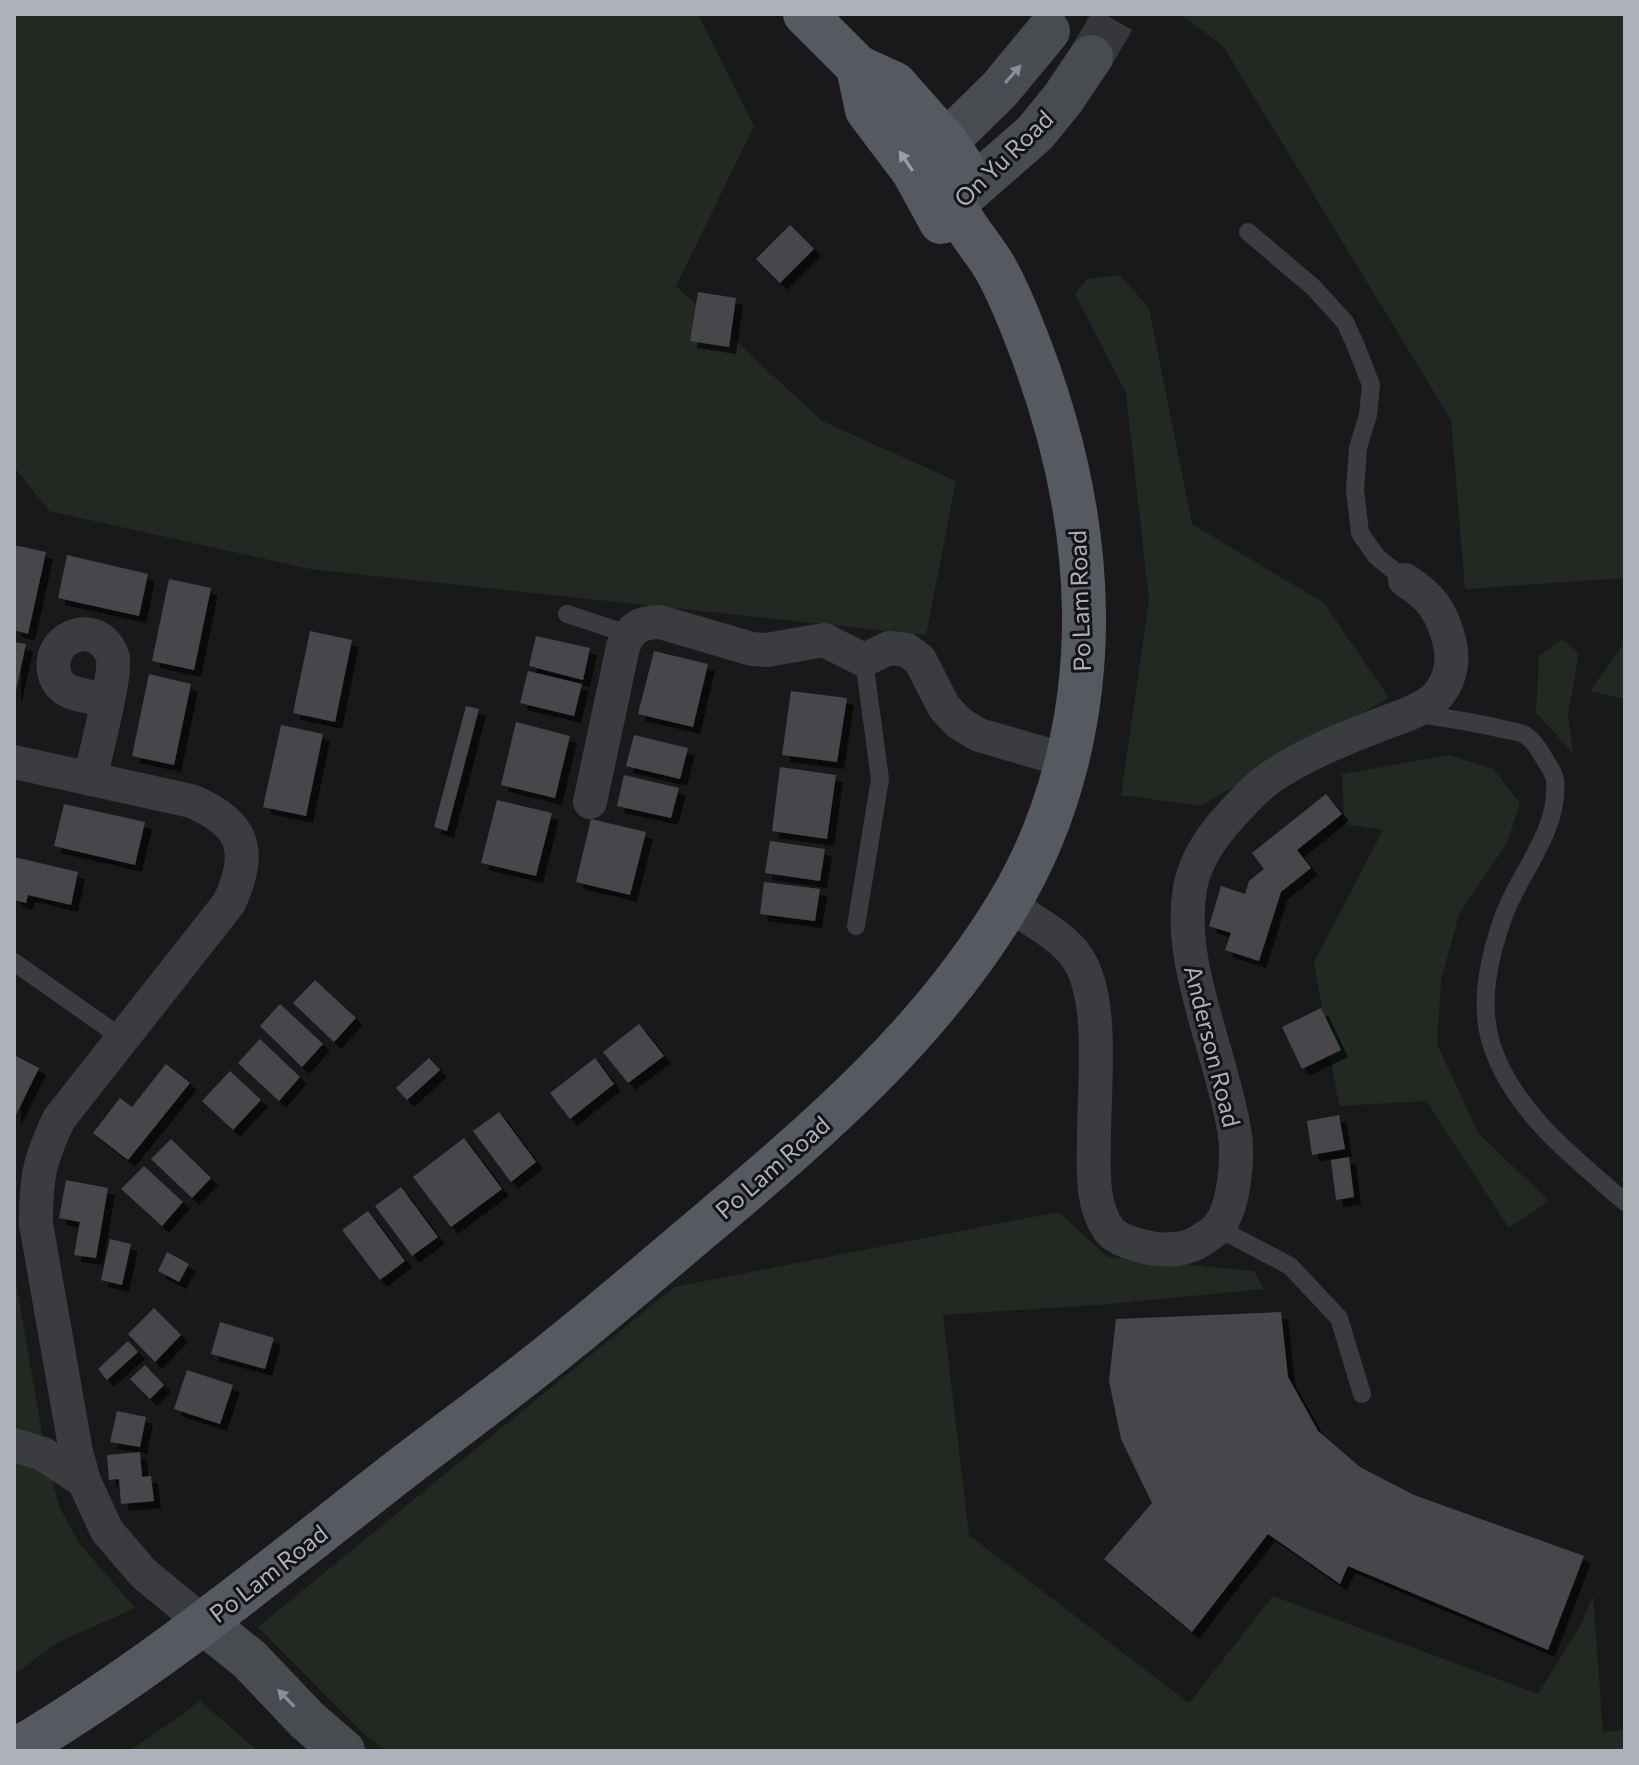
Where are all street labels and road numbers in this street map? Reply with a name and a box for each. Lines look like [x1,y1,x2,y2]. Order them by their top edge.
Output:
street label: On Yu Road [948,104,1058,212]
street label: Po Lam Road [1062,530,1096,672]
street label: Anderson Road [1179,962,1247,1130]
street label: Po Lam Road [709,1110,835,1224]
street label: Po Lam Road [203,1518,333,1628]

